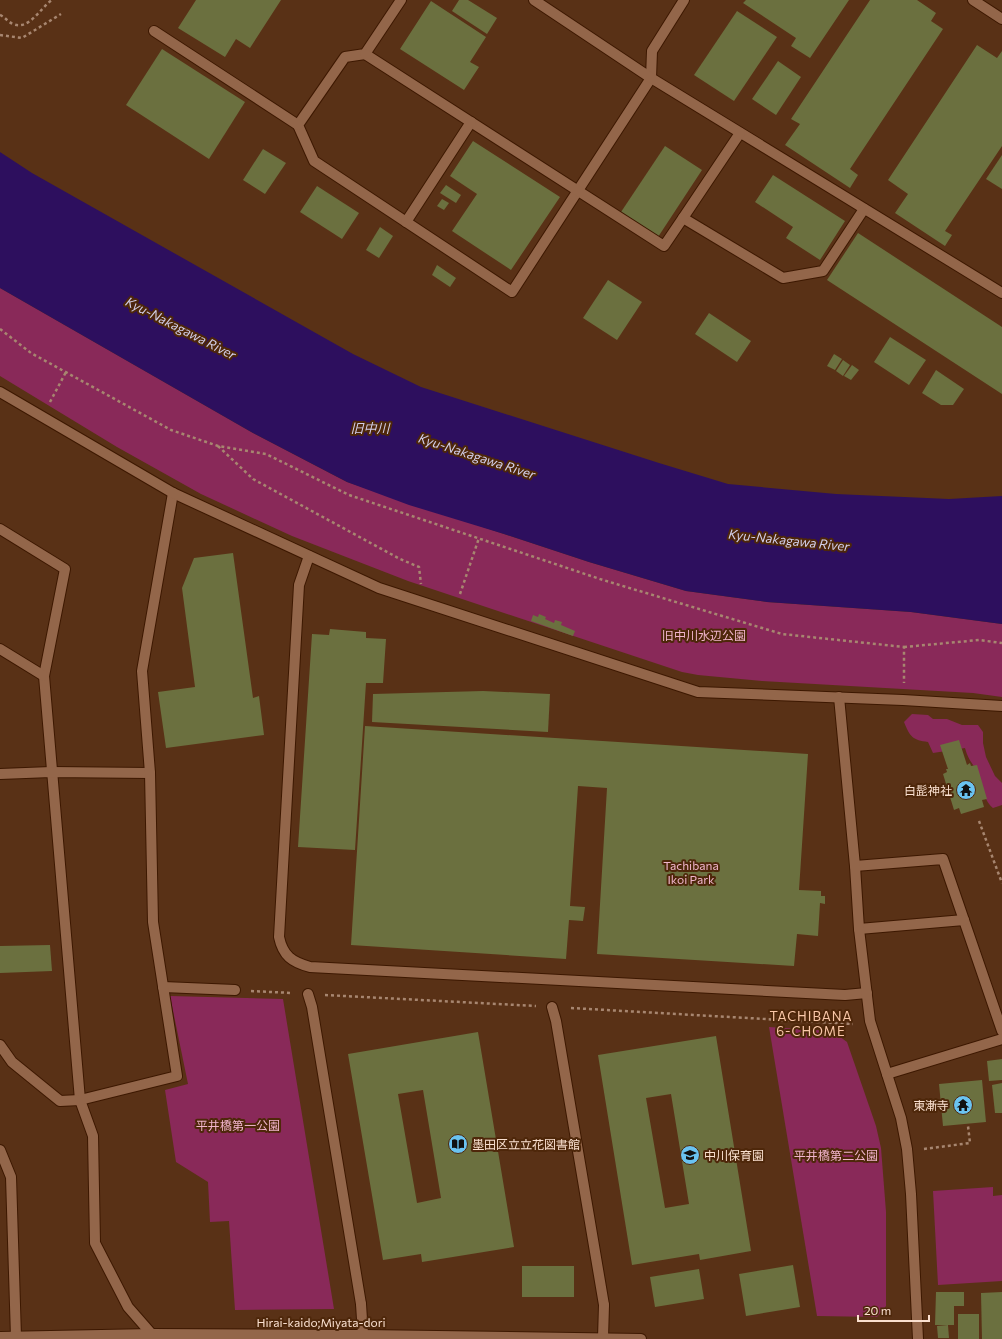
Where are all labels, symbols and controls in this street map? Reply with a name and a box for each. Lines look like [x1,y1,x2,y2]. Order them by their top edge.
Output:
water label: Kyu-Nakagawa River [123,293,240,363]
water label: 旧中川 [350,420,391,436]
water label: Kyu-Nakagawa River [417,430,538,483]
water label: Kyu-Nakagawa River [728,526,851,554]
park label: 旧中川水辺公園 [662,628,746,642]
temple icon: 白髭神社 [955,779,977,801]
place label: 白髭神社 [904,783,952,797]
park label: Tachibana Ikoi Park [663,858,719,886]
district label: TACHIBANA 6-CHOME [769,1008,853,1039]
temple icon: 東漸寺 [952,1094,974,1116]
place label: 東漸寺 [913,1098,949,1112]
park label: 平井橋第一公園 [196,1118,280,1132]
library icon: 墨田区立立花図書館 [447,1133,469,1155]
place label: 墨田区立立花図書館 [472,1137,580,1151]
school or university icon: 中川保育園 [679,1144,701,1166]
place label: 中川保育園 [704,1148,764,1162]
park label: 平井橋第二公園 [794,1148,878,1162]
scale bar [858,1297,929,1323]
text: 20 m [864,1303,891,1317]
street label: Hirai-kaido;Miyata-dori [256,1315,386,1330]

